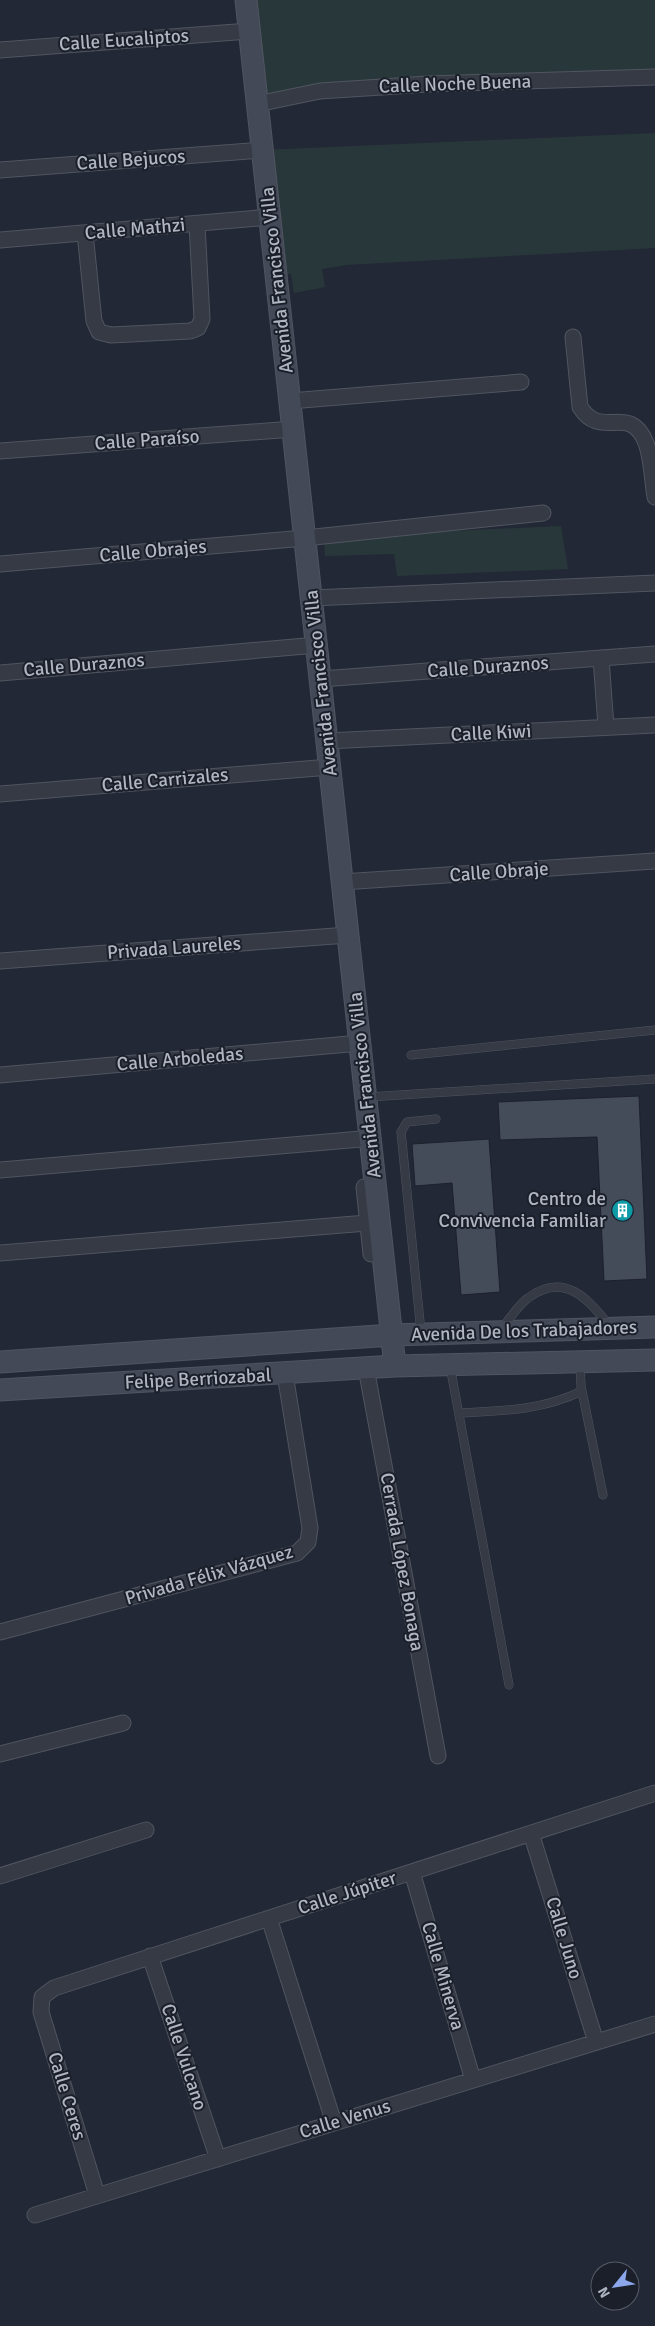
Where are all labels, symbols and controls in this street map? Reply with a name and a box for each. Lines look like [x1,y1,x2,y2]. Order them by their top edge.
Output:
street label: Calle Eucaliptos [58,23,190,57]
street label: Calle Noche Buena [378,69,532,99]
street label: Calle Bejucos [76,144,186,176]
street label: Avenida Francisco Villa [255,186,299,374]
street label: Calle Mathzi [84,213,186,245]
street label: Calle Paraíso [94,424,200,456]
street label: Calle Obrajes [98,534,208,568]
street label: Avenida Francisco Villa [299,589,343,777]
street label: Calle Duraznos [22,648,146,682]
street label: Calle Duraznos [426,651,550,683]
street label: Calle Kiwi [450,719,532,747]
street label: Calle Carrizales [101,763,229,797]
street label: Calle Obraje [449,857,549,887]
street label: Privada Laureles [106,931,242,965]
street label: Avenida Francisco Villa [343,991,387,1179]
street label: Calle Arboledas [116,1042,244,1076]
place label: Centro de Convivencia Familiar [438,1187,606,1233]
building icon: Centro de Convivencia Familiar [610,1198,634,1222]
street label: Avenida De los Trabajadores [411,1315,637,1347]
street label: Felipe Berriozabal [124,1363,272,1395]
street label: Cerrada López Bonaga [374,1471,430,1653]
street label: Privada Félix Vázquez [122,1540,296,1610]
street label: Calle Júpiter [295,1866,399,1920]
street label: Calle Juno [540,1894,588,1982]
street label: Calle Minerva [416,1919,470,2033]
street label: Calle Vulcano [156,2001,213,2113]
street label: Calle Ceres [42,2049,92,2143]
street label: Calle Venus [297,2094,393,2144]
north arrow [590,2261,640,2311]
text: N [594,2284,614,2301]

